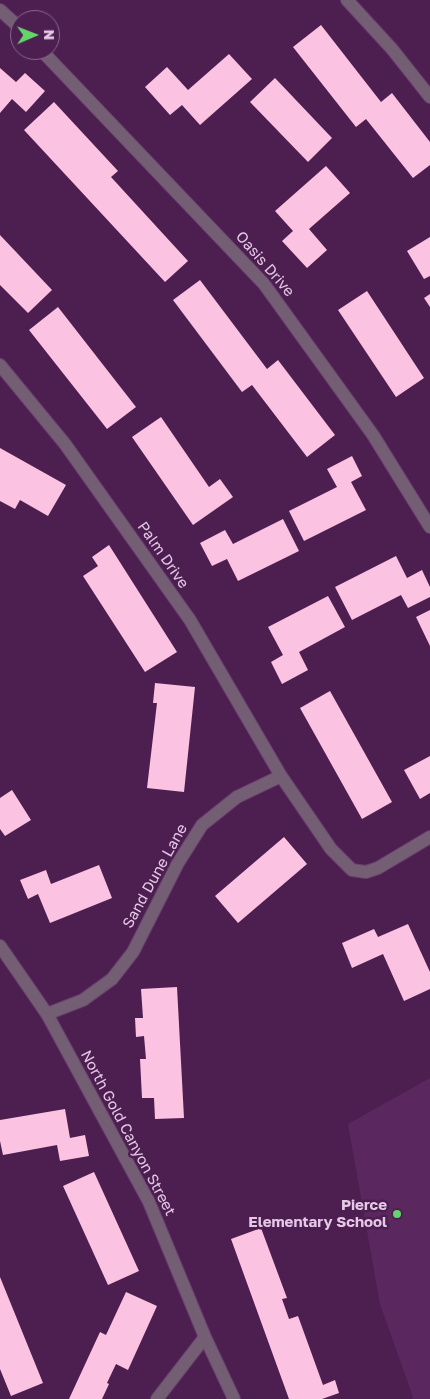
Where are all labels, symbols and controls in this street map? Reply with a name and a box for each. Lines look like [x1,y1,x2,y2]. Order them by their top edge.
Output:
north arrow [10,10,60,60]
text: N [41,29,58,40]
street label: Oasis Drive [232,228,298,300]
street label: Palm Drive [134,518,192,592]
street label: Sand Dune Lane [119,821,191,931]
street label: North Gold Canyon Street [77,1047,179,1219]
place label: Pierce Elementary School [248,1196,387,1231]
marker: Pierce Elementary School [391,1208,403,1220]

